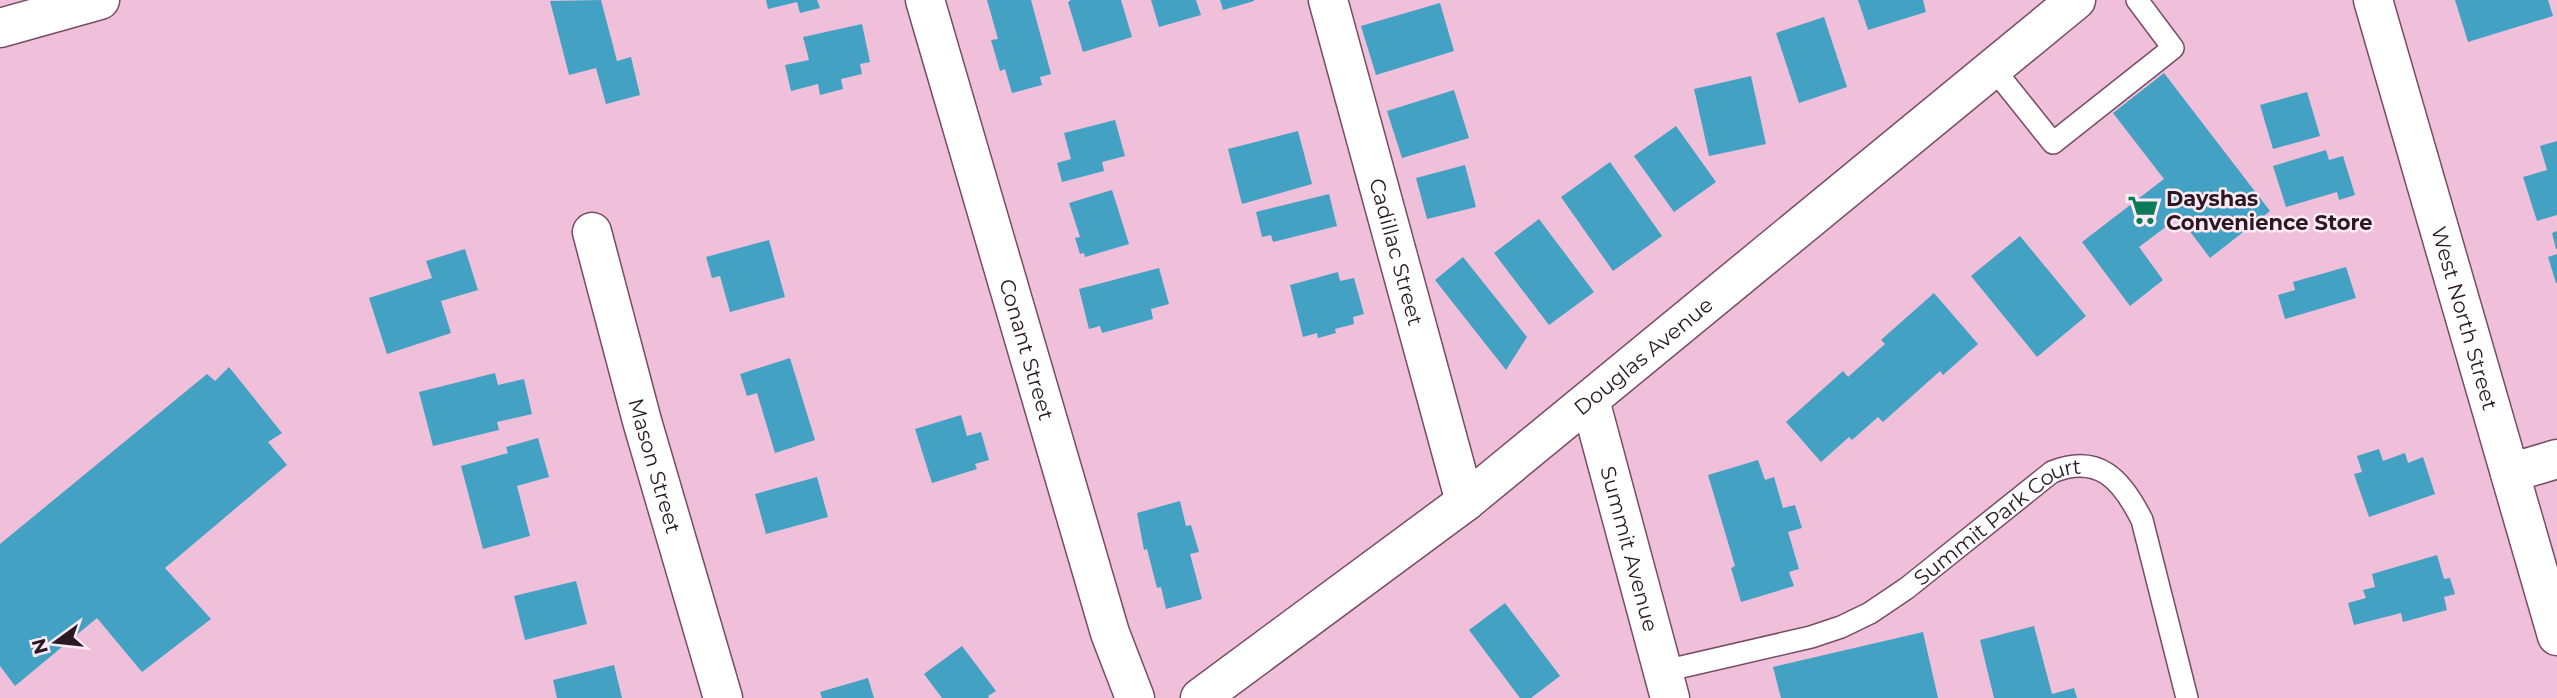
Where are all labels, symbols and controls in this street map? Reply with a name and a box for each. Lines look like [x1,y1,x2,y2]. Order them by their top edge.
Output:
street label: Cadillac Street [1365,175,1429,328]
place label: Dayshas Convenience Store [2166,186,2373,235]
supermarket icon: Dayshas Convenience Store [2126,193,2160,227]
street label: West North Street [2427,223,2503,413]
street label: Conant Street [995,276,1060,423]
street label: Douglas Avenue [1569,291,1717,420]
street label: Mason Street [624,396,687,536]
street label: Summit Park Court [1908,453,2082,590]
street label: Summit Avenue [1596,463,1664,634]
north arrow [21,607,91,677]
text: N [27,636,53,657]

